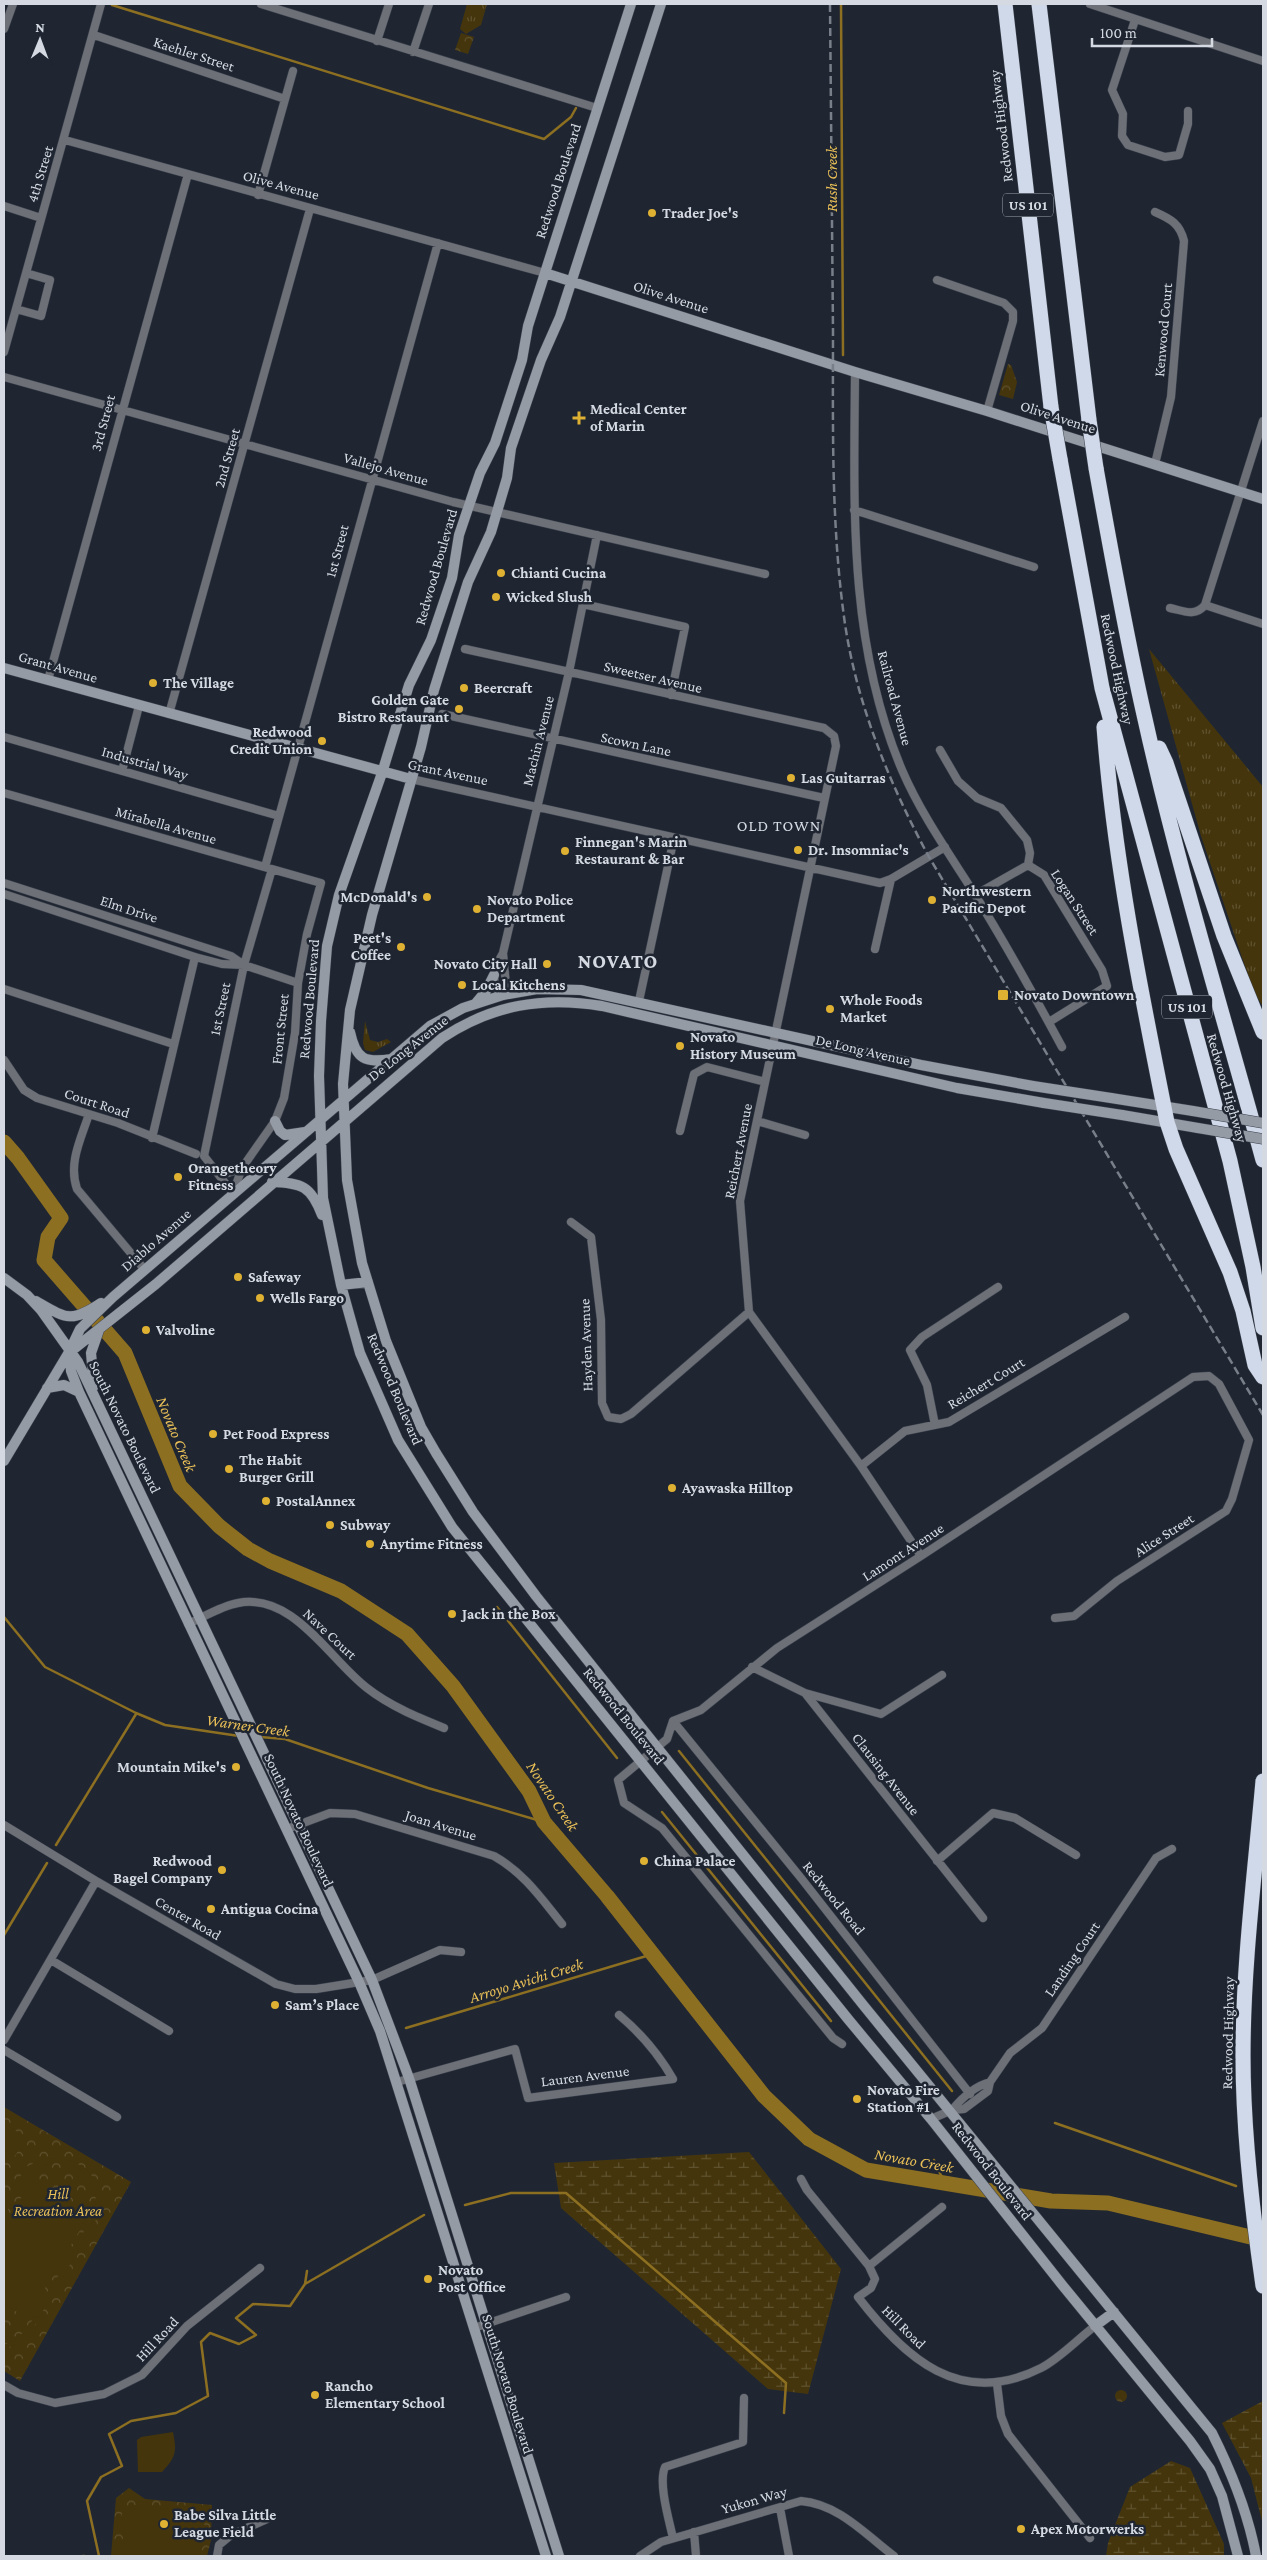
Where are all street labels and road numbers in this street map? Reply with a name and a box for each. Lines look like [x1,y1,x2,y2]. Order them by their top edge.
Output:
street label: Kaehler Street [152,33,237,75]
street label: Redwood Highway [986,69,1017,183]
street label: Redwood Boulevard [532,121,584,240]
street label: 4th Street [24,143,57,204]
street label: Olive Avenue [241,167,321,203]
road number: US 101 [1003,194,1053,216]
street label: Olive Avenue [631,277,711,317]
street label: Kenwood Court [1151,281,1175,378]
street label: 3rd Street [88,392,118,453]
street label: Olive Avenue [1018,397,1098,437]
street label: 2nd Street [211,425,243,490]
street label: Vallejo Avenue [341,449,431,490]
street label: Redwood Boulevard [412,507,460,627]
street label: 1st Street [322,522,352,579]
street label: Redwood Highway [1096,612,1137,726]
street label: Grant Avenue [17,648,100,686]
street label: Railroad Avenue [875,649,915,747]
street label: Sweetser Avenue [602,658,704,696]
street label: Machin Avenue [519,694,557,788]
street label: Scown Lane [599,729,673,759]
street label: Industrial Way [100,743,190,784]
street label: Grant Avenue [406,756,490,788]
street label: Mirabella Avenue [114,803,219,847]
street label: Logan Street [1047,866,1103,939]
street label: Elm Drive [98,892,160,926]
street label: Redwood Boulevard [296,938,322,1059]
street label: 1st Street [207,980,234,1037]
street label: Front Street [268,992,292,1065]
road number: US 101 [1162,996,1212,1019]
street label: De Long Avenue [365,1012,452,1085]
street label: De Long Avenue [814,1031,912,1070]
street label: Redwood Highway [1203,1032,1250,1145]
street label: Court Road [62,1085,132,1121]
street label: Reichert Avenue [721,1102,755,1200]
street label: Diablo Avenue [118,1205,194,1275]
street label: Hayden Avenue [576,1298,597,1392]
street label: Redwood Boulevard [364,1331,426,1447]
street label: Reichert Court [945,1353,1028,1412]
street label: South Novato Boulevard [86,1358,164,1496]
street label: Alice Street [1132,1509,1197,1560]
street label: Lamont Avenue [859,1519,947,1584]
street label: Nave Court [300,1605,361,1664]
street label: Redwood Boulevard [580,1664,668,1768]
street label: Clausing Avenue [848,1730,923,1819]
street label: South Novato Boulevard [261,1751,337,1889]
street label: Joan Avenue [401,1806,479,1845]
street label: Redwood Road [800,1858,868,1938]
street label: Center Road [152,1893,224,1943]
street label: Landing Court [1041,1918,1104,2000]
street label: Redwood Highway [1219,1976,1238,2090]
street label: Lauren Avenue [540,2063,631,2089]
street label: Redwood Boulevard [949,2119,1035,2223]
street label: Hill Road [879,2302,929,2352]
street label: South Novato Boulevard [479,2312,537,2456]
street label: Hill Road [132,2313,182,2365]
street label: Yukon Way [719,2483,789,2518]

